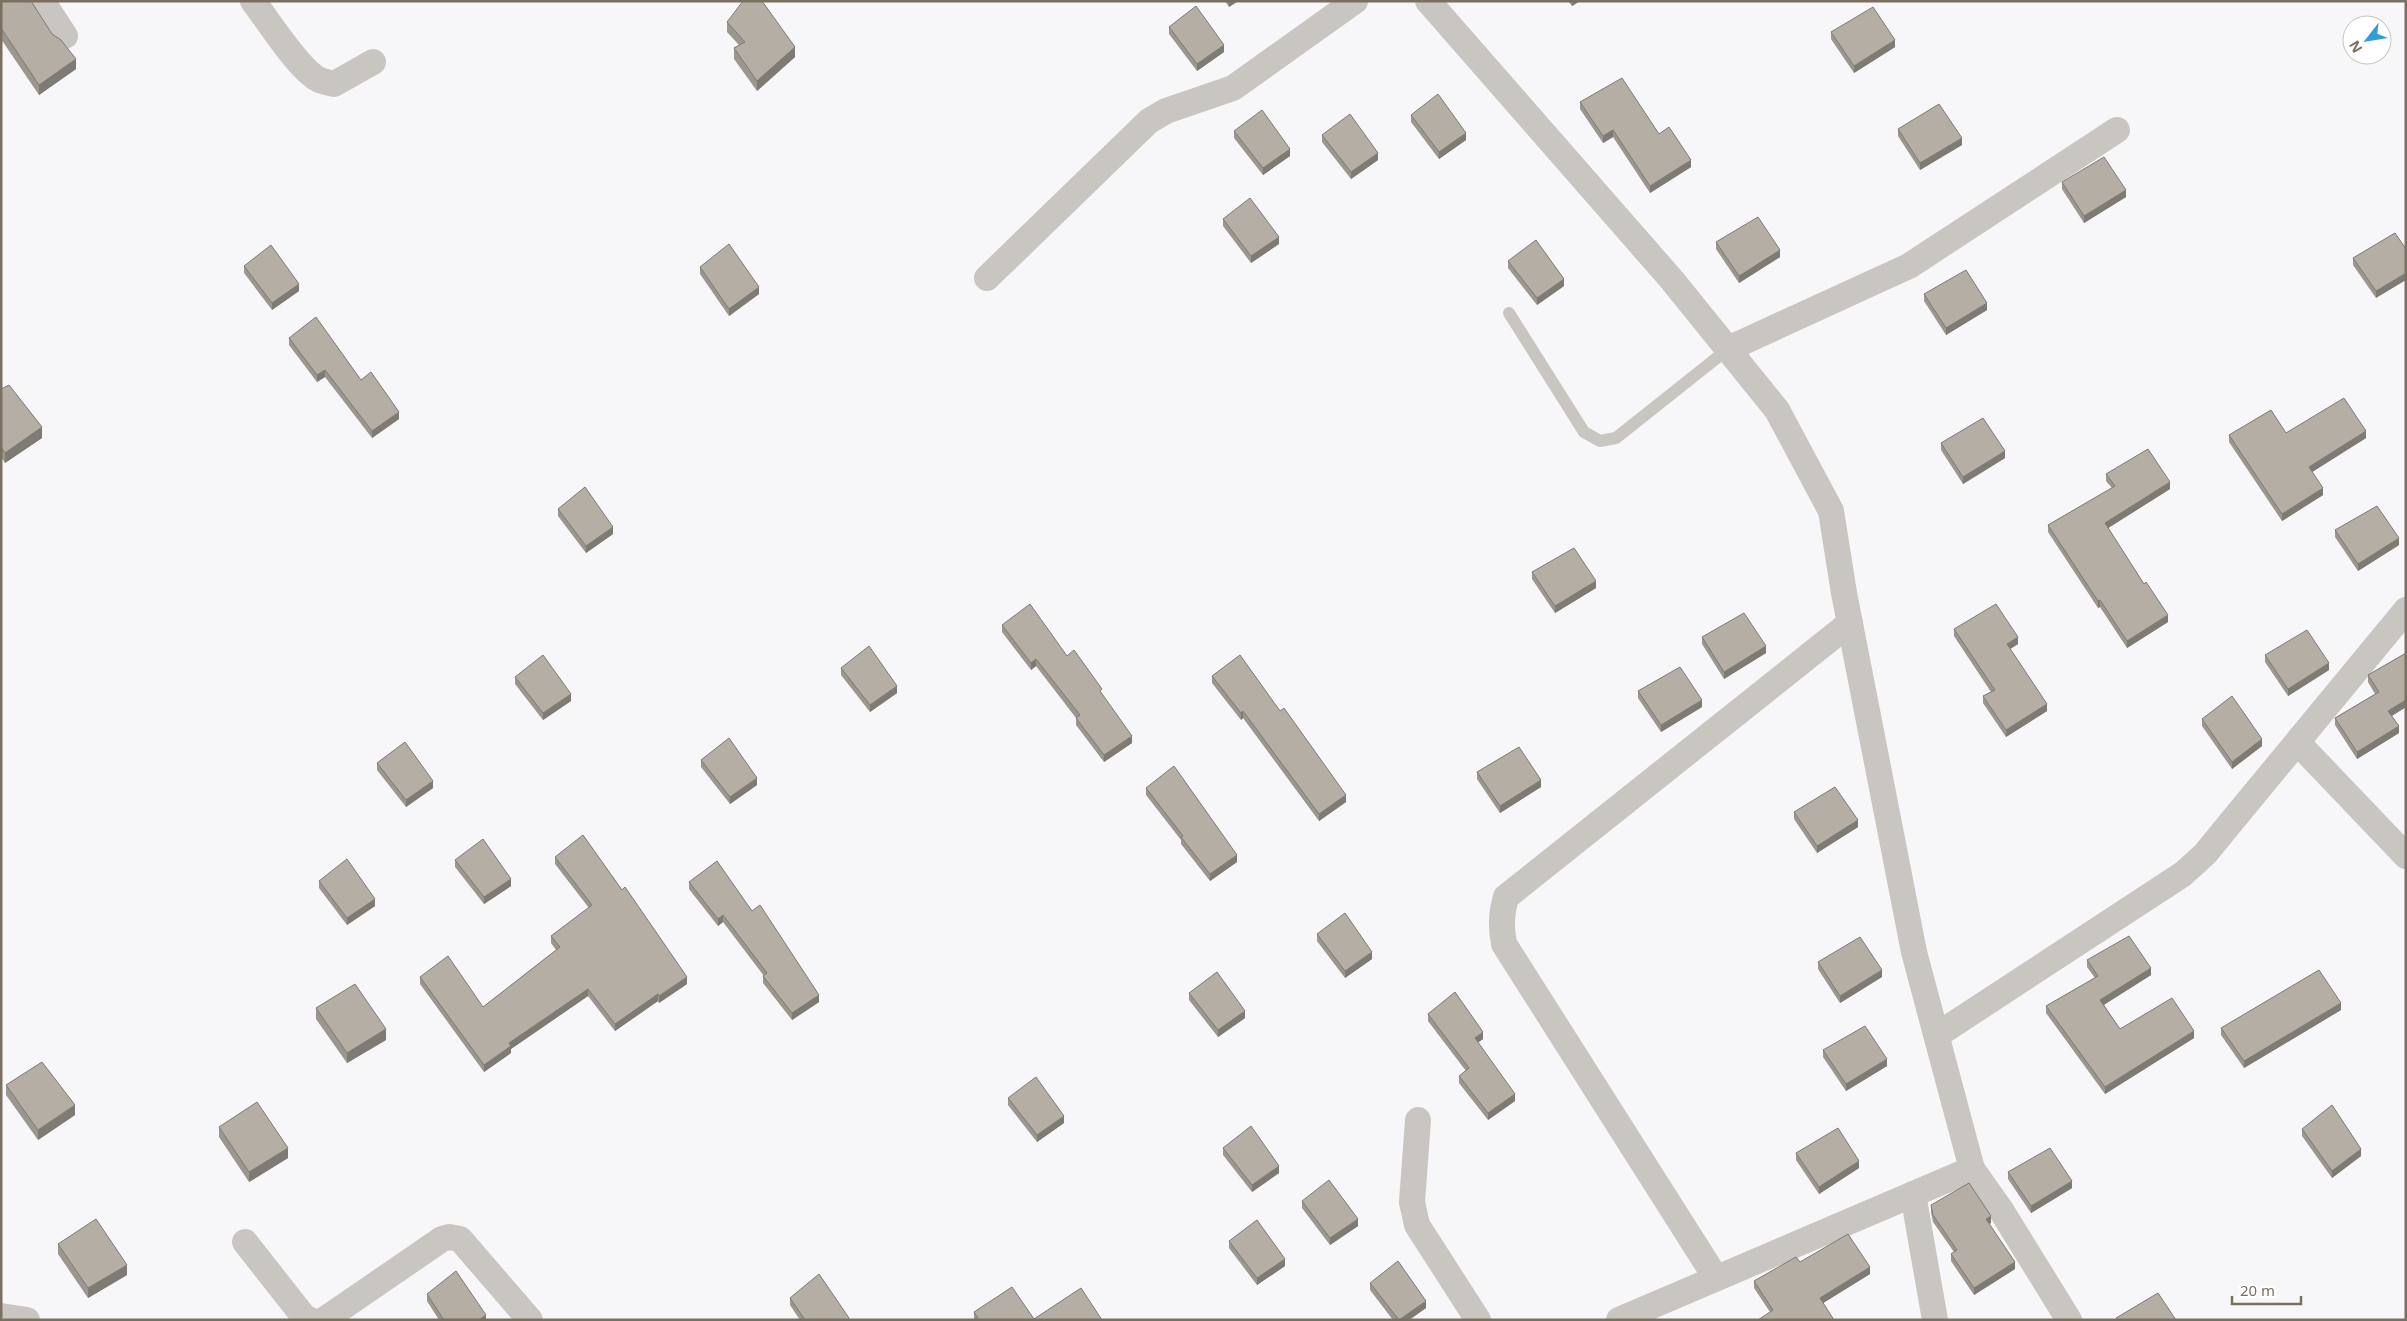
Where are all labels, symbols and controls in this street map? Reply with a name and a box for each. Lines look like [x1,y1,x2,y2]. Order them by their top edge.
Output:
north arrow [2342,15,2392,65]
text: N [2344,37,2367,57]
scale bar [2232,1274,2301,1306]
text: 20 m [2240,1280,2275,1300]

